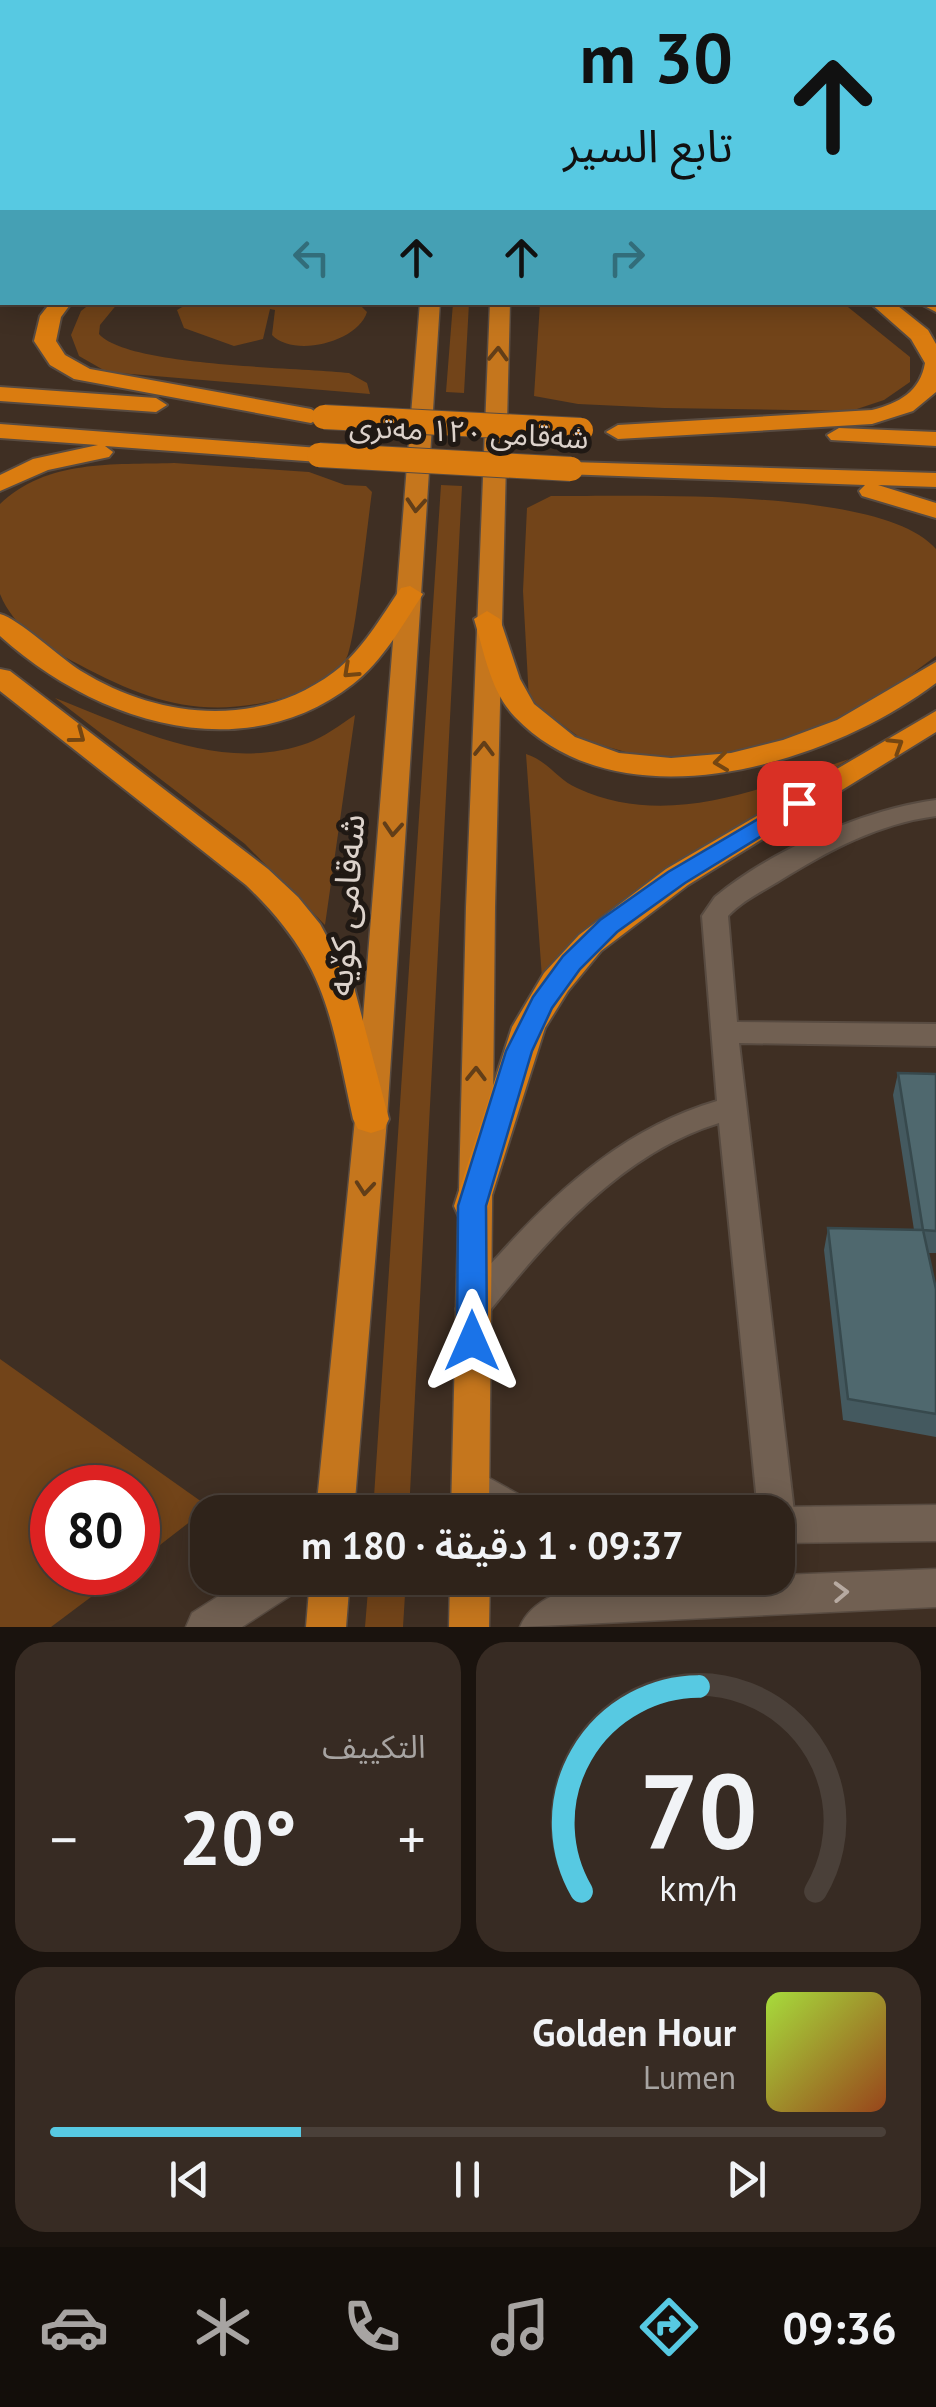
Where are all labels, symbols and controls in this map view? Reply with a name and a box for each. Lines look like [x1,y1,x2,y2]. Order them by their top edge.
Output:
text: 30 m [580,12,733,102]
icon: ahead [768,40,898,170]
text: تابع السير [563,116,733,174]
icon: left [284,230,339,285]
icon: ahead [389,230,444,285]
icon: ahead [494,230,549,285]
icon: right [599,230,654,285]
one-way arrow [487,346,508,362]
street label: شەقامی ١٢٠ مەتری [348,405,590,457]
one-way arrow [406,497,428,513]
one-way arrow [343,659,362,677]
one-way arrow [67,724,85,742]
one-way arrow [885,738,903,757]
one-way arrow [473,740,494,756]
one-way arrow [713,751,729,772]
pin [757,761,842,846]
icon: arrive [772,776,827,831]
street label: شەقامی کۆیە [316,813,374,997]
one-way arrow [382,821,404,837]
one-way arrow [465,1065,486,1081]
one-way arrow [355,1180,376,1196]
position arrow [420,1289,524,1393]
speed limit sign: 80 [30,1465,160,1595]
text: 09:37 · 1 دقيقة · 180 m [301,1520,684,1569]
one-way arrow [834,1582,850,1603]
text: التكييف [322,1725,426,1767]
text: 70 [639,1743,757,1878]
text: 20° [179,1789,297,1886]
text: − [50,1803,78,1874]
text: + [398,1803,425,1874]
text: km/h [659,1865,737,1911]
text: Golden Hour [532,2007,736,2056]
text: Lumen [643,2056,736,2098]
icon: previous [162,2152,217,2207]
icon: pause [440,2152,495,2207]
icon: next [719,2152,774,2207]
icon: car [39,2292,109,2362]
icon: climate [188,2292,258,2362]
icon: phone [337,2292,407,2362]
icon: music [485,2292,555,2362]
icon: directions [634,2292,704,2362]
text: 09:36 [783,2298,897,2356]

